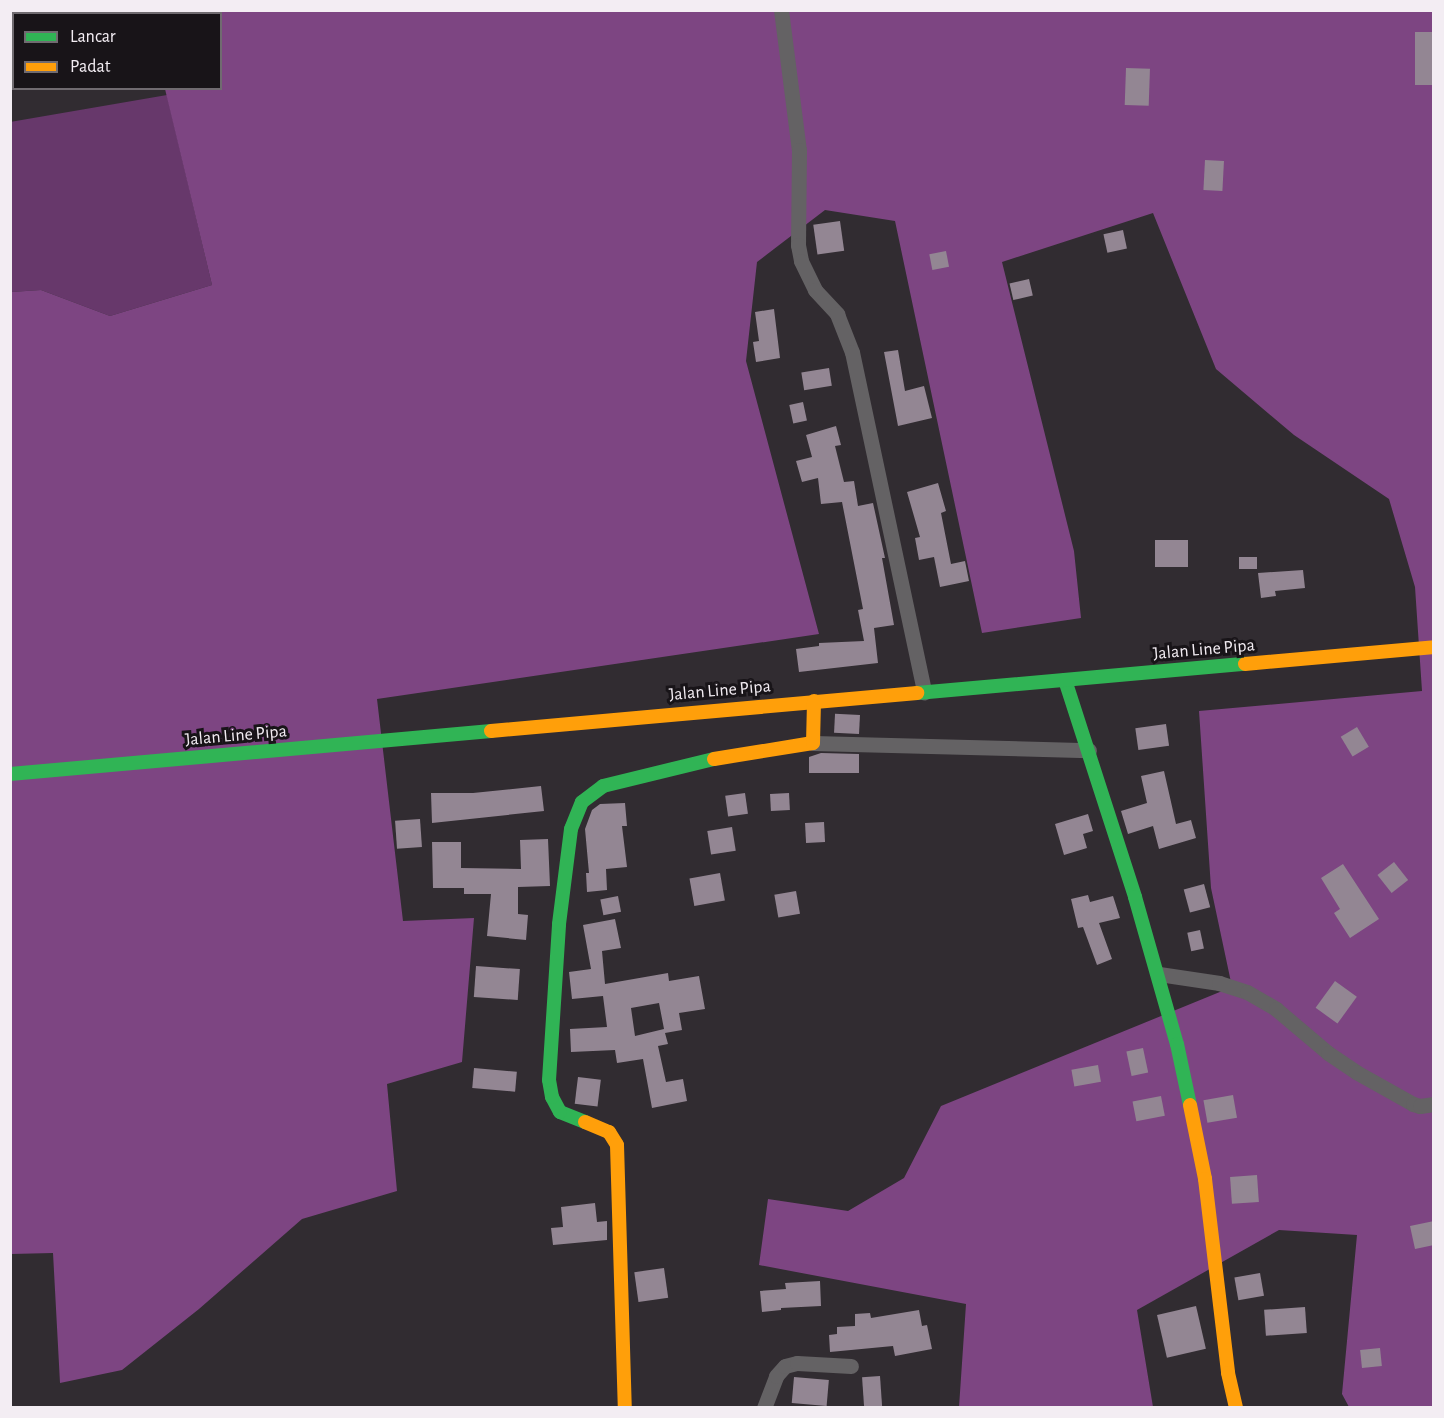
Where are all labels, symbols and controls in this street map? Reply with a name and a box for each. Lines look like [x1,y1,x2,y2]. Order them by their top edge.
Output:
legend [12,12,222,90]
text: Lancar [70,28,116,46]
text: Padat [70,58,111,76]
street label: Jalan Line Pipa [1152,635,1256,665]
street label: Jalan Line Pipa [668,676,772,706]
street label: Jalan Line Pipa [184,721,288,751]

